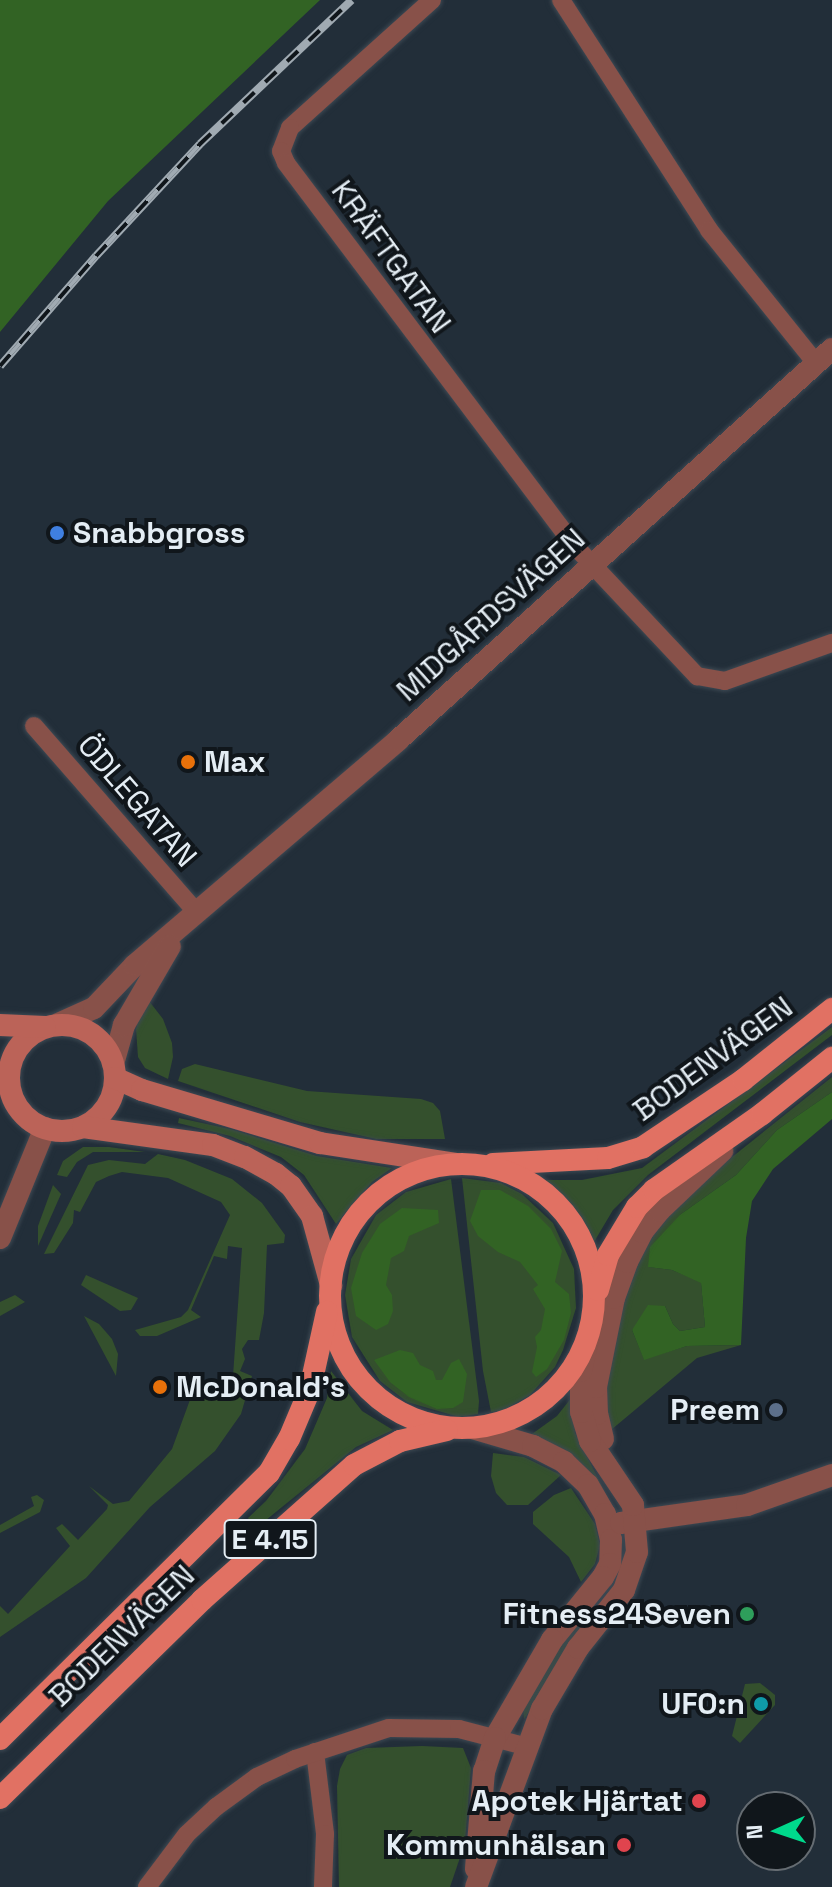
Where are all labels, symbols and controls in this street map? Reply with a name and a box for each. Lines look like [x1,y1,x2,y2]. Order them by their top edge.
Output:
street label: KRÄFTGATAN [324,174,458,340]
place label: Snabbgross [73,515,246,551]
street label: MIDGÅRDSVÄGEN [389,521,593,709]
marker: Snabbgross [48,524,66,542]
street label: ÖDLEGATAN [70,728,204,874]
place label: Max [204,744,266,780]
marker: Max [179,753,197,771]
street label: BODENVÄGEN [626,989,800,1129]
place label: McDonald's [176,1369,346,1405]
marker: McDonald's [151,1378,169,1396]
place label: Preem [670,1392,760,1428]
marker: Preem [767,1401,785,1419]
road number: E 4.15 [222,1515,318,1563]
street label: BODENVÄGEN [42,1558,202,1714]
place label: Fitness24Seven [503,1596,731,1632]
marker: Fitness24Seven [738,1605,756,1623]
place label: UFO:n [661,1686,745,1722]
marker: UFO:n [752,1695,770,1713]
place label: Apotek Hjärtat [471,1783,683,1819]
north arrow [736,1791,816,1871]
marker: Apotek Hjärtat [690,1792,708,1810]
text: N [740,1824,768,1840]
place label: Kommunhälsan [386,1827,606,1863]
marker: Kommunhälsan [613,1834,635,1856]

